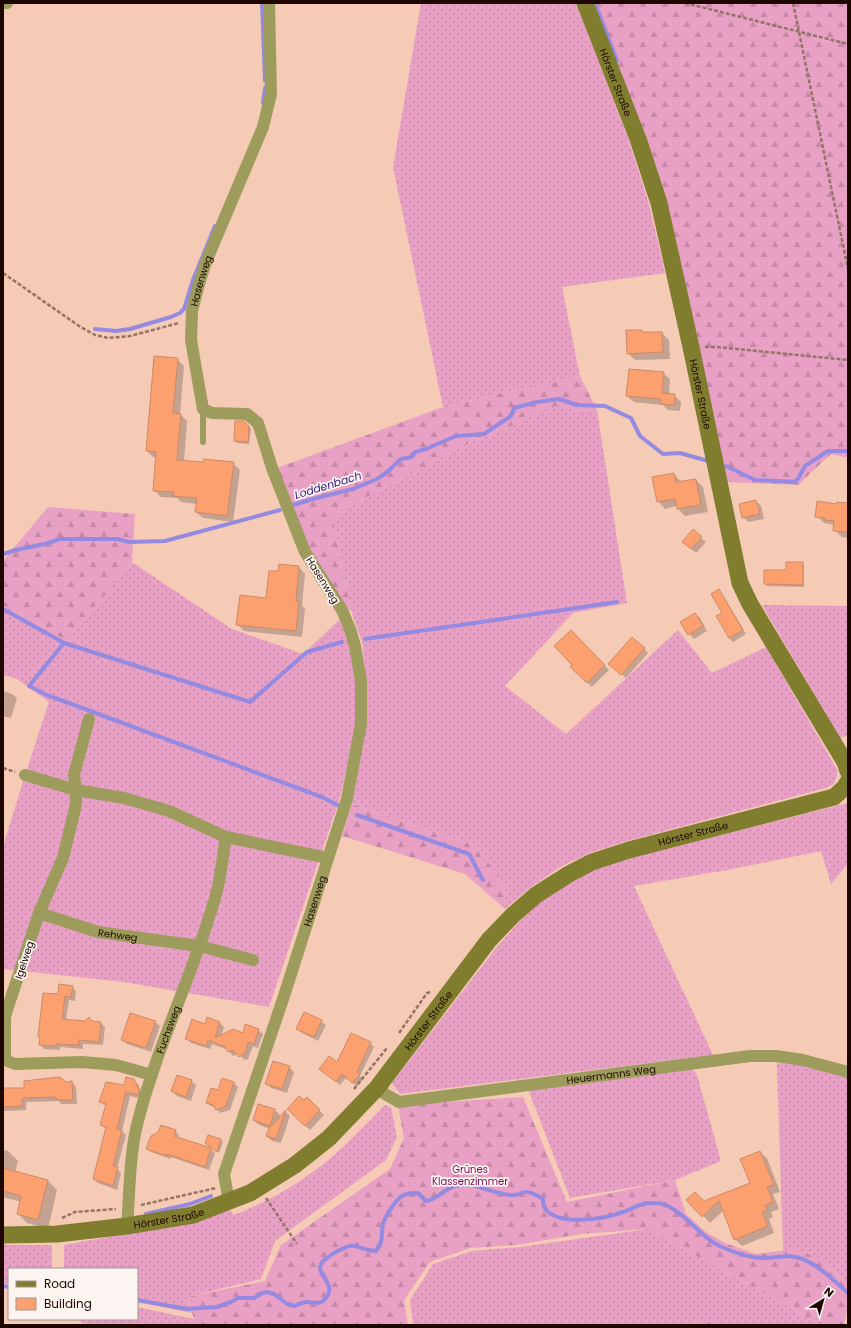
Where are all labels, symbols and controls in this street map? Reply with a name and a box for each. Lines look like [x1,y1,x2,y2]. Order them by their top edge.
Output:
street label: Hörster Straße [595,46,635,118]
street label: Hasenweg [187,253,216,308]
street label: Hörster Straße [686,358,715,431]
water label: Loddenbach [293,467,363,503]
street label: Hasenweg [302,554,343,607]
street label: Hörster Straße [657,818,730,850]
street label: Hasenweg [300,874,330,929]
street label: Rehweg [97,925,139,945]
street label: Igelweg [11,939,38,981]
street label: Hörster Straße [401,988,456,1054]
street label: Fuchsweg [153,1004,184,1056]
street label: Heuermanns Weg [566,1061,657,1088]
park label: Grünes Klassenzimmer [432,1162,508,1189]
street label: Hörster Straße [133,1204,207,1233]
legend [8,1268,138,1320]
text: Road [44,1275,75,1292]
north arrow [803,1280,843,1320]
text: N [821,1283,837,1301]
text: Building [44,1295,92,1312]

